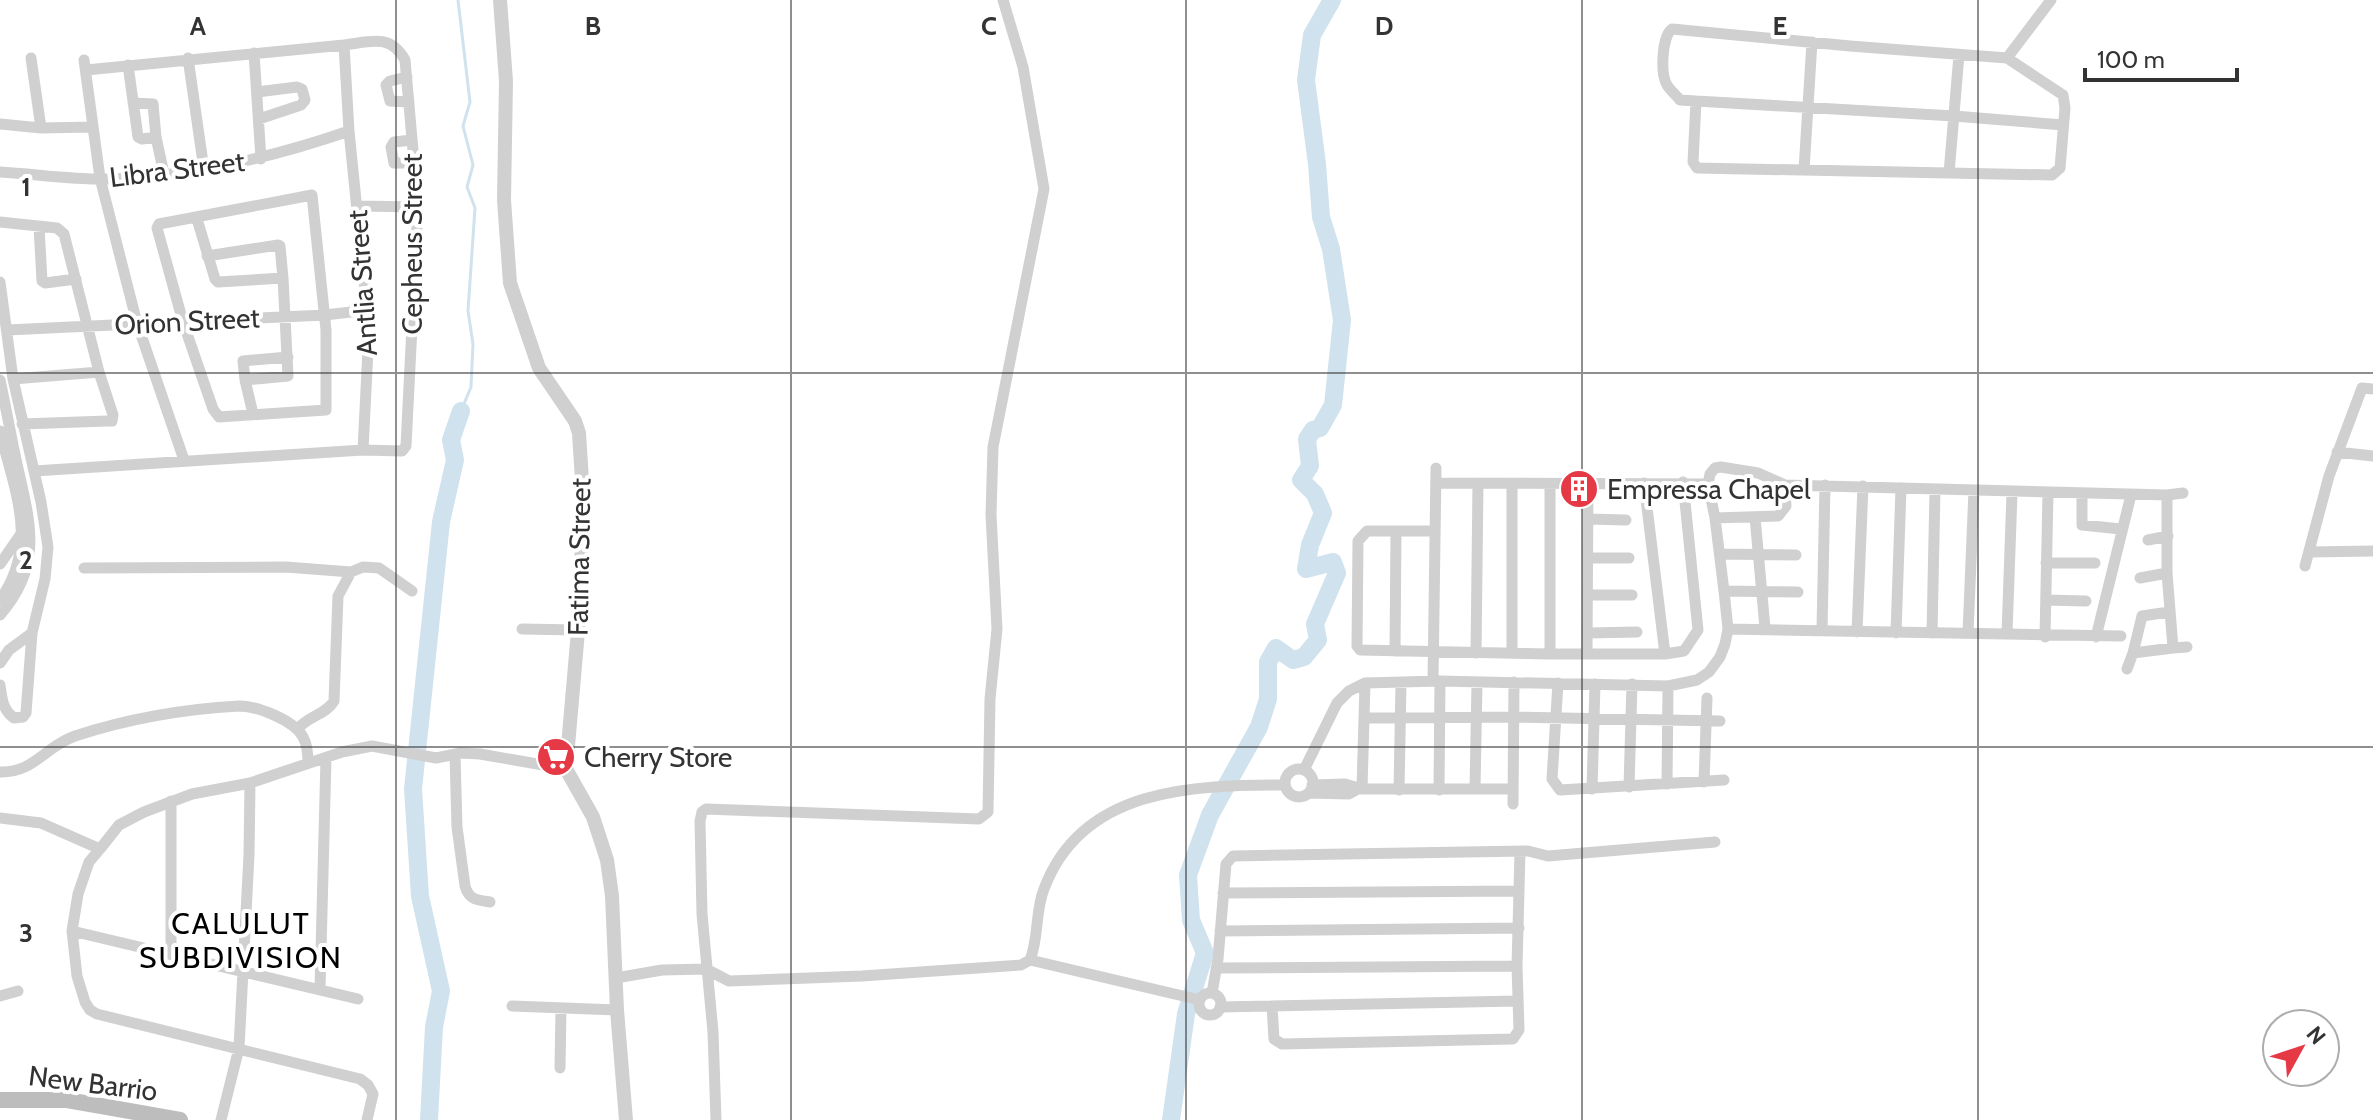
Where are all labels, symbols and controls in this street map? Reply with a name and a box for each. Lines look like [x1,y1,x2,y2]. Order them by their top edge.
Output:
text: A [190,10,207,42]
text: B [585,10,601,42]
text: C [981,10,997,42]
text: D [1375,10,1393,42]
text: E [1773,10,1787,42]
scale bar [2085,32,2237,82]
text: 100 m [2097,45,2165,74]
street label: Libra Street [108,144,246,194]
street label: Cepheus Street [395,154,429,334]
text: 1 [21,171,31,203]
street label: Antlia Street [340,209,384,357]
street label: Orion Street [113,300,261,342]
building icon: Empressa Chapel [1558,468,1600,510]
place label: Empressa Chapel [1607,472,1811,506]
street label: Fatima Street [561,478,597,636]
text: 2 [19,544,33,576]
supermarket icon: Cherry Store [535,736,577,778]
place label: Cherry Store [584,740,732,774]
district label: CALULUT SUBDIVISION [139,905,343,976]
text: 3 [19,917,33,949]
north arrow [2261,1008,2341,1088]
text: N [2301,1021,2331,1050]
street label: New Barrio [27,1058,159,1108]

